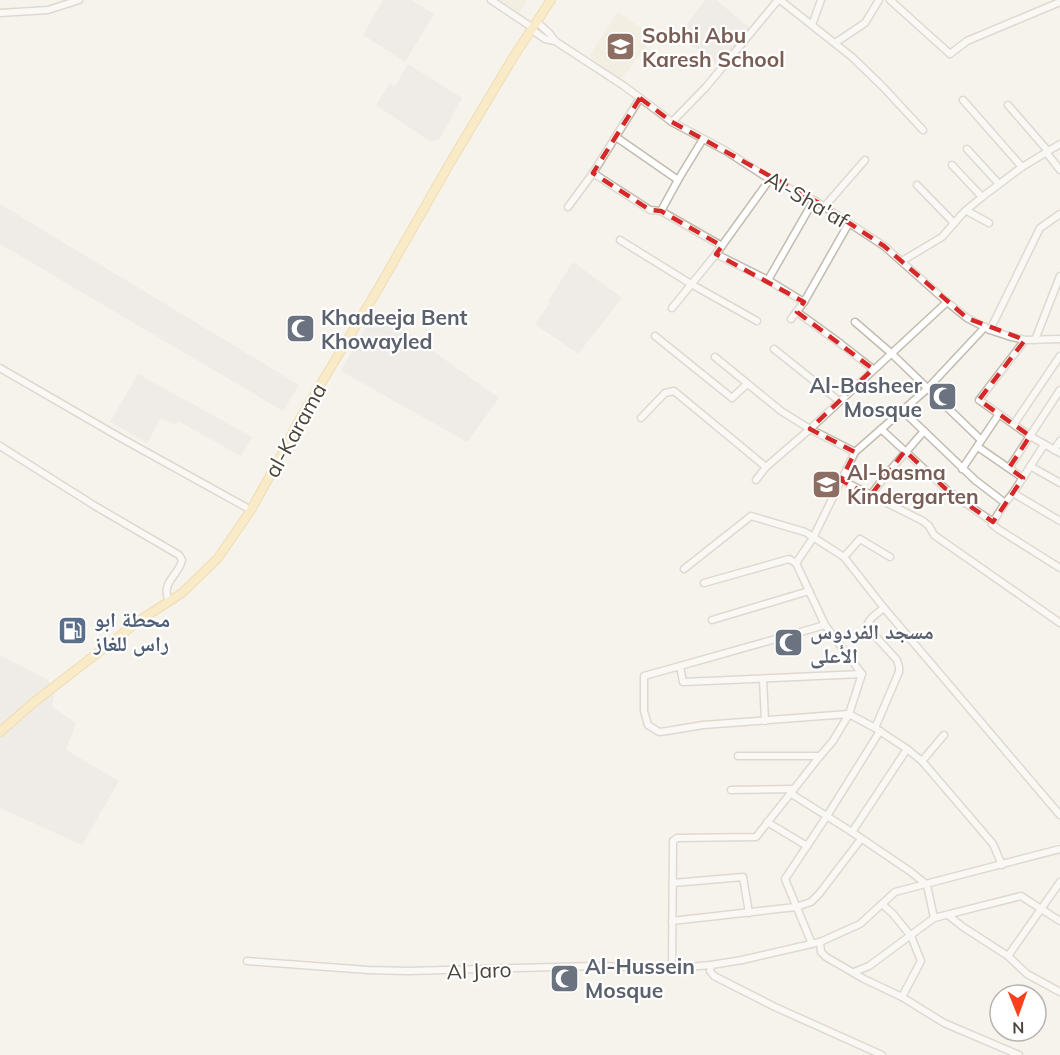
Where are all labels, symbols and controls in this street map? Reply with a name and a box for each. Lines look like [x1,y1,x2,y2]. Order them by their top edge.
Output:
place label: Sobhi Abu Karesh School [642,22,785,72]
school or university icon: Sobhi Abu Karesh School [605,31,637,63]
street label: Al-Sha'af [761,165,854,234]
place label: Khadeeja Bent Khowayled [321,304,468,354]
mosque icon: Khadeeja Bent Khowayled [284,313,316,345]
place label: Al-Basheer Mosque [810,372,923,422]
street label: al-Karama [259,378,331,482]
mosque icon: Al-Basheer Mosque [927,381,959,413]
place label: Al-basma Kindergarten [847,459,979,509]
school or university icon: Al-basma Kindergarten [810,468,842,500]
place label: محطة ابو راس للغاز [93,606,170,657]
fuel station icon: محطة ابو راس للغاز [57,615,89,647]
place label: مسجد الفردوس الأعلى [810,618,934,669]
mosque icon: مسجد الفردوس الأعلى [773,627,805,659]
place label: Al-Hussein Mosque [585,953,695,1003]
street label: Al Jaro [446,956,512,984]
mosque icon: Al-Hussein Mosque [548,962,580,994]
north arrow [988,983,1048,1043]
text: N [1012,1018,1024,1038]

